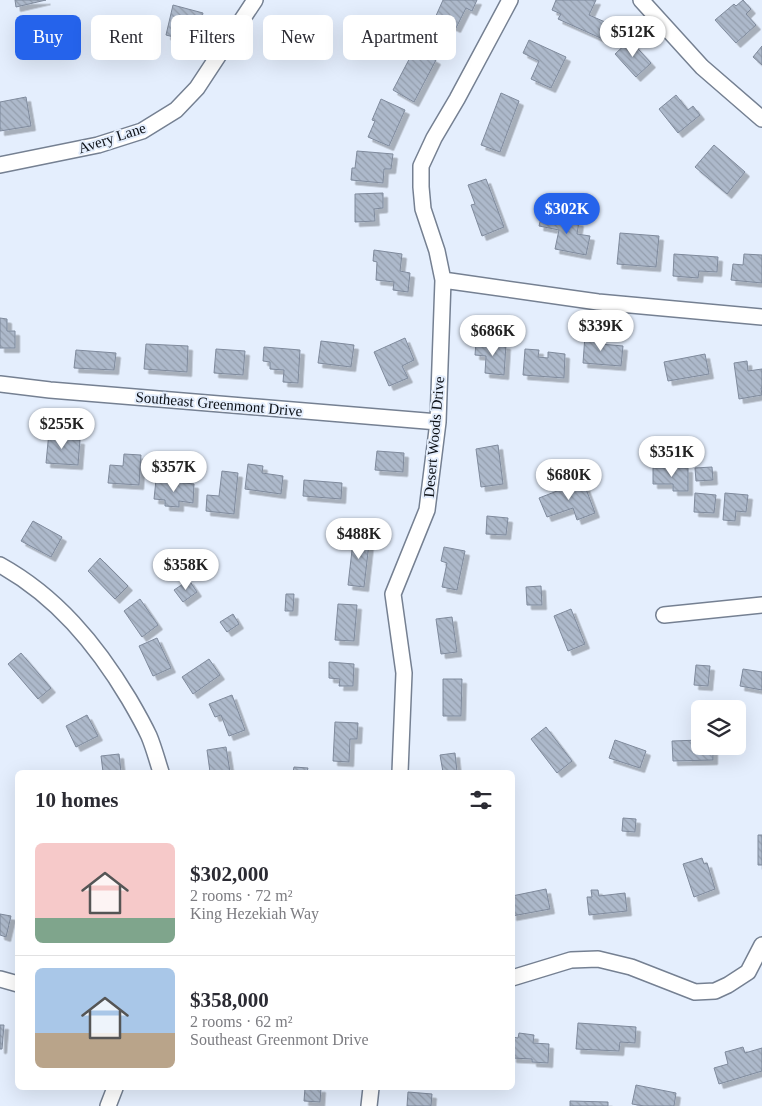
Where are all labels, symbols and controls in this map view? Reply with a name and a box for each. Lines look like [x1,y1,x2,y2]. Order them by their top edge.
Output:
chip: Buy [15,15,81,60]
chip: Rent [91,15,161,60]
chip: Filters [171,15,253,60]
chip: New [263,15,333,60]
chip: Apartment [343,15,456,60]
pin: $512K [598,15,668,58]
text: $512K [611,23,655,40]
street label: Avery Lane [76,119,148,156]
pin: $302K [532,192,602,235]
text: $302K [545,200,589,217]
pin: $339K [566,310,636,352]
pin: $686K [458,314,528,357]
text: $339K [579,317,623,334]
text: $686K [471,322,515,339]
street label: Desert Woods Drive [421,375,447,498]
street label: Southeast Greenmont Drive [135,389,303,419]
pin: $255K [27,408,97,450]
text: $255K [40,415,84,432]
pin: $351K [637,436,707,478]
text: $351K [650,443,694,460]
pin: $357K [139,450,209,493]
text: $357K [152,458,196,475]
pin: $680K [534,458,604,501]
text: $680K [547,466,591,483]
pin: $488K [324,518,394,560]
text: $488K [337,525,381,542]
pin: $358K [151,548,221,591]
text: $358K [164,556,208,573]
map controls [691,700,746,755]
button: layers [691,700,746,755]
icon: filters [467,786,495,814]
text: 10 homes [35,788,118,812]
text: $302,000 [190,862,269,886]
icon: home [75,863,135,923]
text: 2 rooms · 72 m² [190,887,293,904]
text: King Hezekiah Way [190,905,319,922]
icon: home [75,988,135,1048]
text: $358,000 [190,988,269,1012]
text: 2 rooms · 62 m² [190,1013,293,1030]
text: Southeast Greenmont Drive [190,1031,369,1048]

